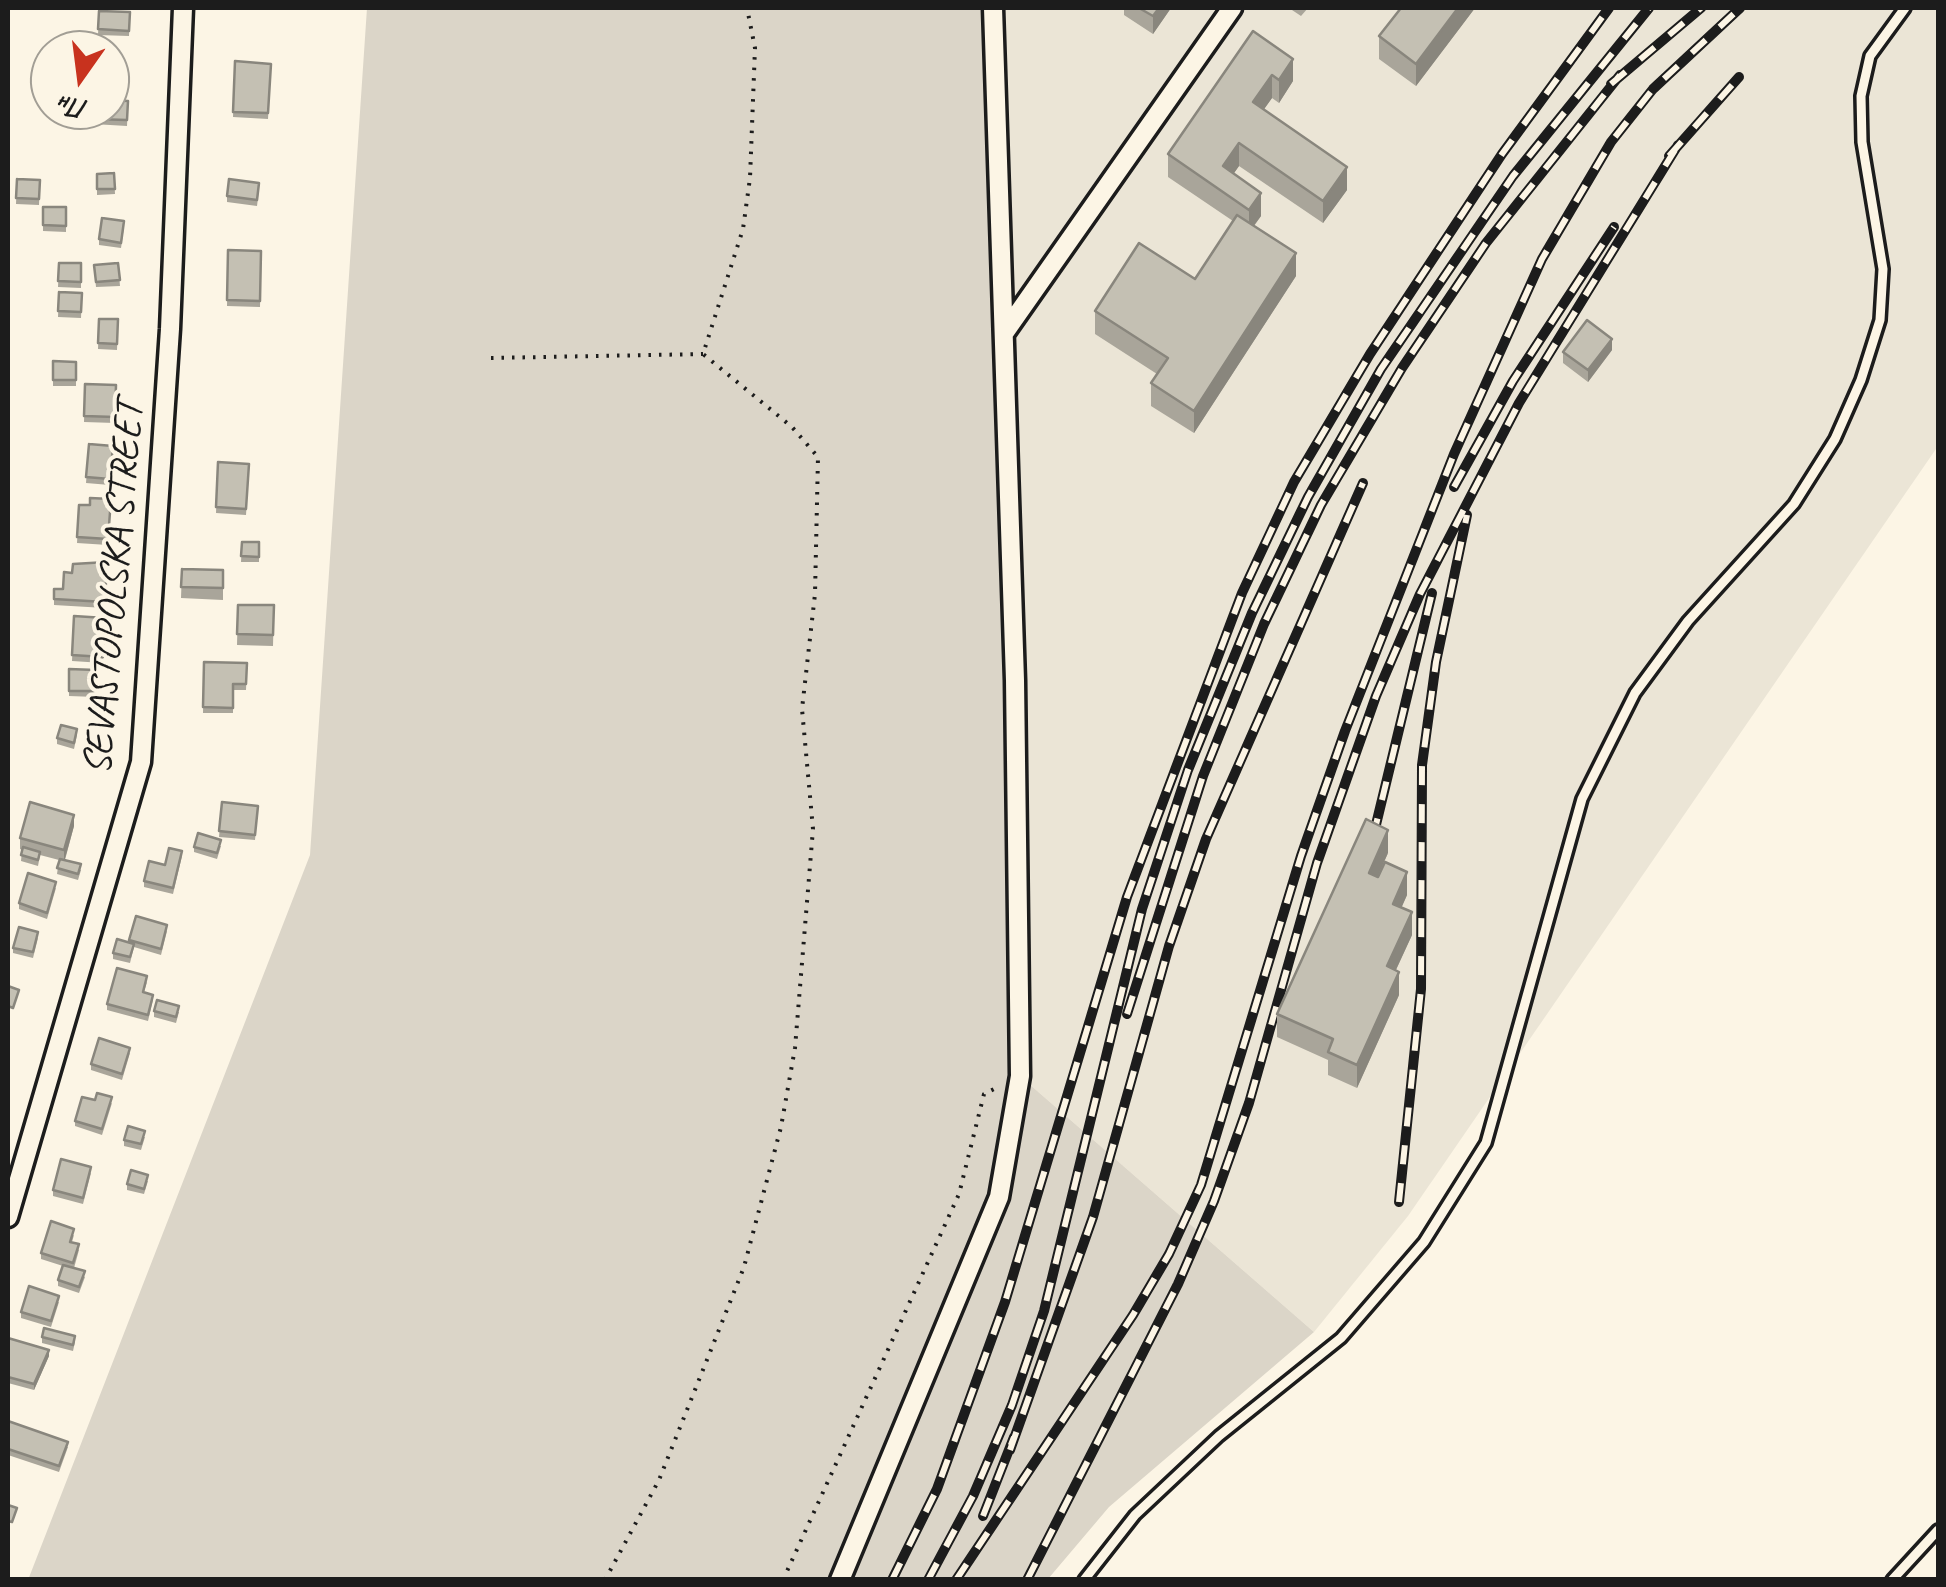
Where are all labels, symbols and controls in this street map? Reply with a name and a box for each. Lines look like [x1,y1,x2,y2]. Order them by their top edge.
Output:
north arrow [30,30,130,130]
text: Пн [55,87,92,128]
street label: SEVASTOPOLSKA STREET [75,399,155,777]

